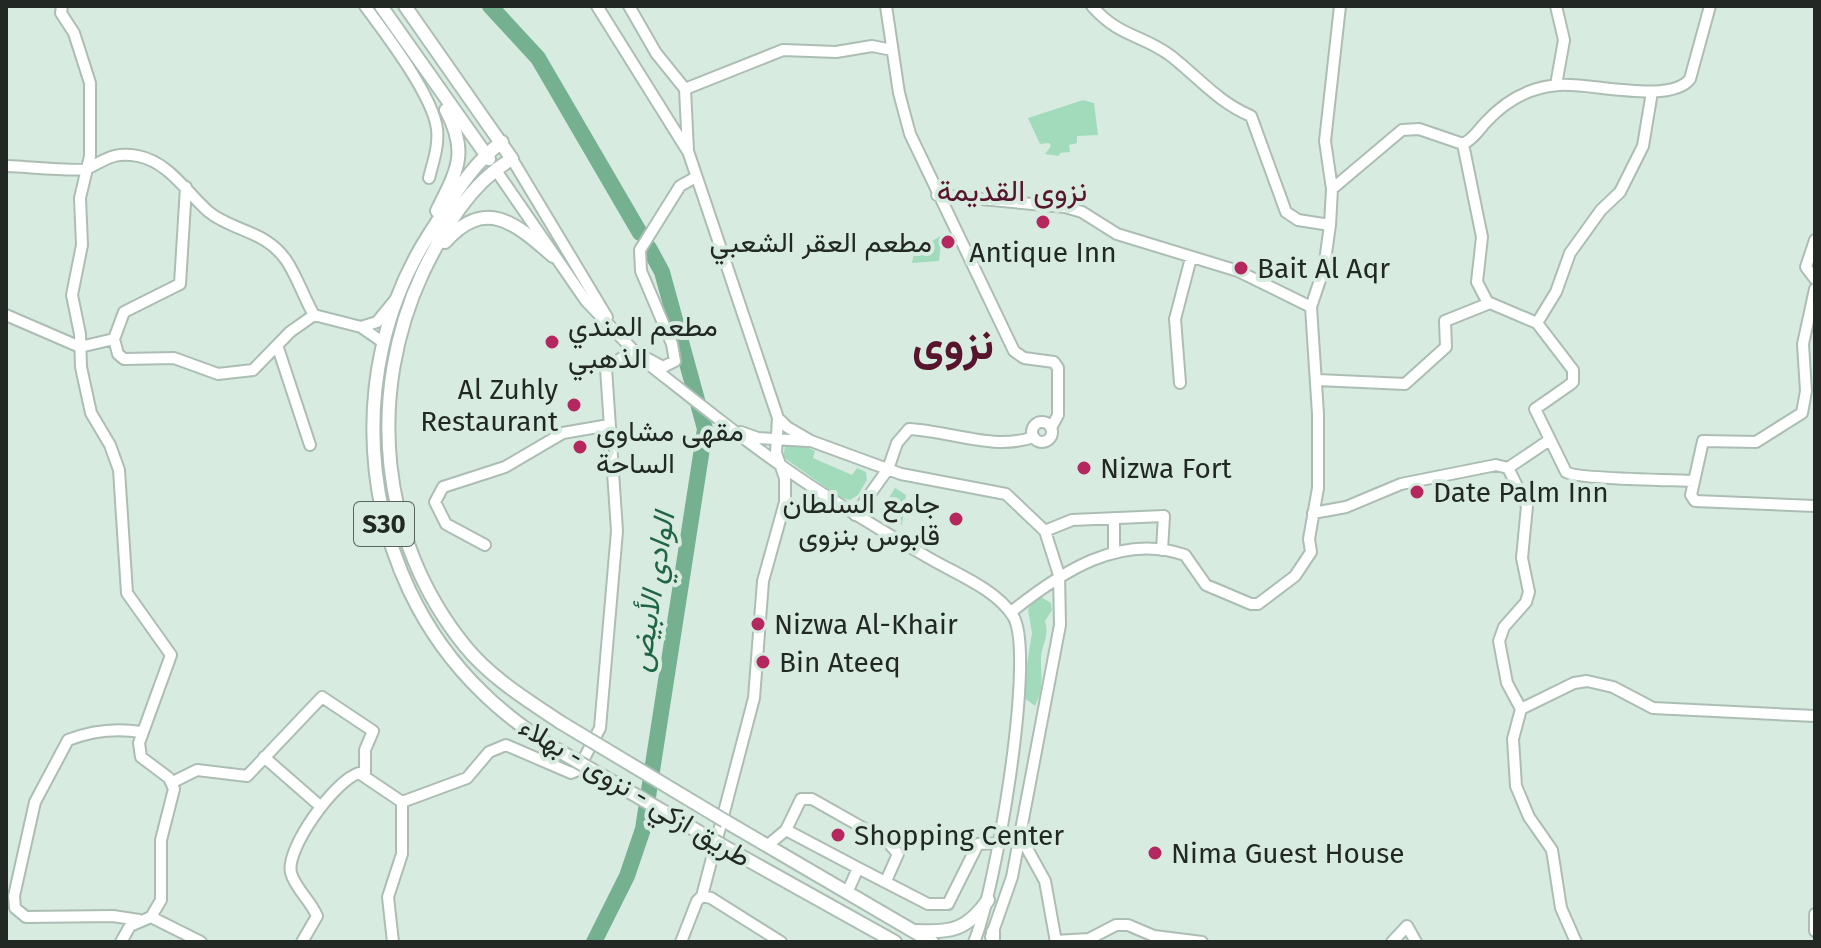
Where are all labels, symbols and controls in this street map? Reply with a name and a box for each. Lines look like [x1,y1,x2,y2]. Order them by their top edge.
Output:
district label: نزوى القديمة [937,173,1087,209]
marker: Antique Inn [1034,213,1052,231]
place label: مطعم العقر الشعبي [710,226,932,265]
marker: مطعم العقر الشعبي [939,233,957,251]
place label: Antique Inn [969,236,1117,269]
place label: Bait Al Aqr [1257,252,1390,285]
marker: Bait Al Aqr [1232,259,1250,277]
place label: مطعم المندي الذهبي [568,310,718,381]
district label: نزوى [912,318,994,371]
marker: مطعم المندي الذهبي [543,333,561,351]
place label: Al Zuhly Restaurant [420,373,559,438]
marker: Al Zuhly Restaurant [565,396,583,414]
place label: مقهى مشاوي الساحة [596,415,744,480]
marker: مقهى مشاوي الساحة [571,438,589,456]
place label: Nizwa Fort [1100,452,1233,485]
marker: Nizwa Fort [1075,459,1093,477]
place label: Date Palm Inn [1433,476,1609,509]
marker: Date Palm Inn [1408,483,1426,501]
place label: جامع السلطان قابوس بنزوى [782,487,940,553]
road number: S30 [354,502,414,546]
water label: الوادي الأبيض [622,507,689,675]
marker: جامع السلطان قابوس بنزوى [947,510,965,528]
place label: Nizwa Al-Khair [774,608,958,641]
marker: Nizwa Al-Khair [749,615,767,633]
place label: Bin Ateeq [779,646,901,679]
marker: Bin Ateeq [754,653,772,671]
street label: طريق ازكي - نزوى - بهلاء [510,710,757,879]
place label: Shopping Center [854,819,1064,852]
marker: Shopping Center [829,826,847,844]
place label: Nima Guest House [1171,837,1405,870]
marker: Nima Guest House [1146,844,1164,862]

